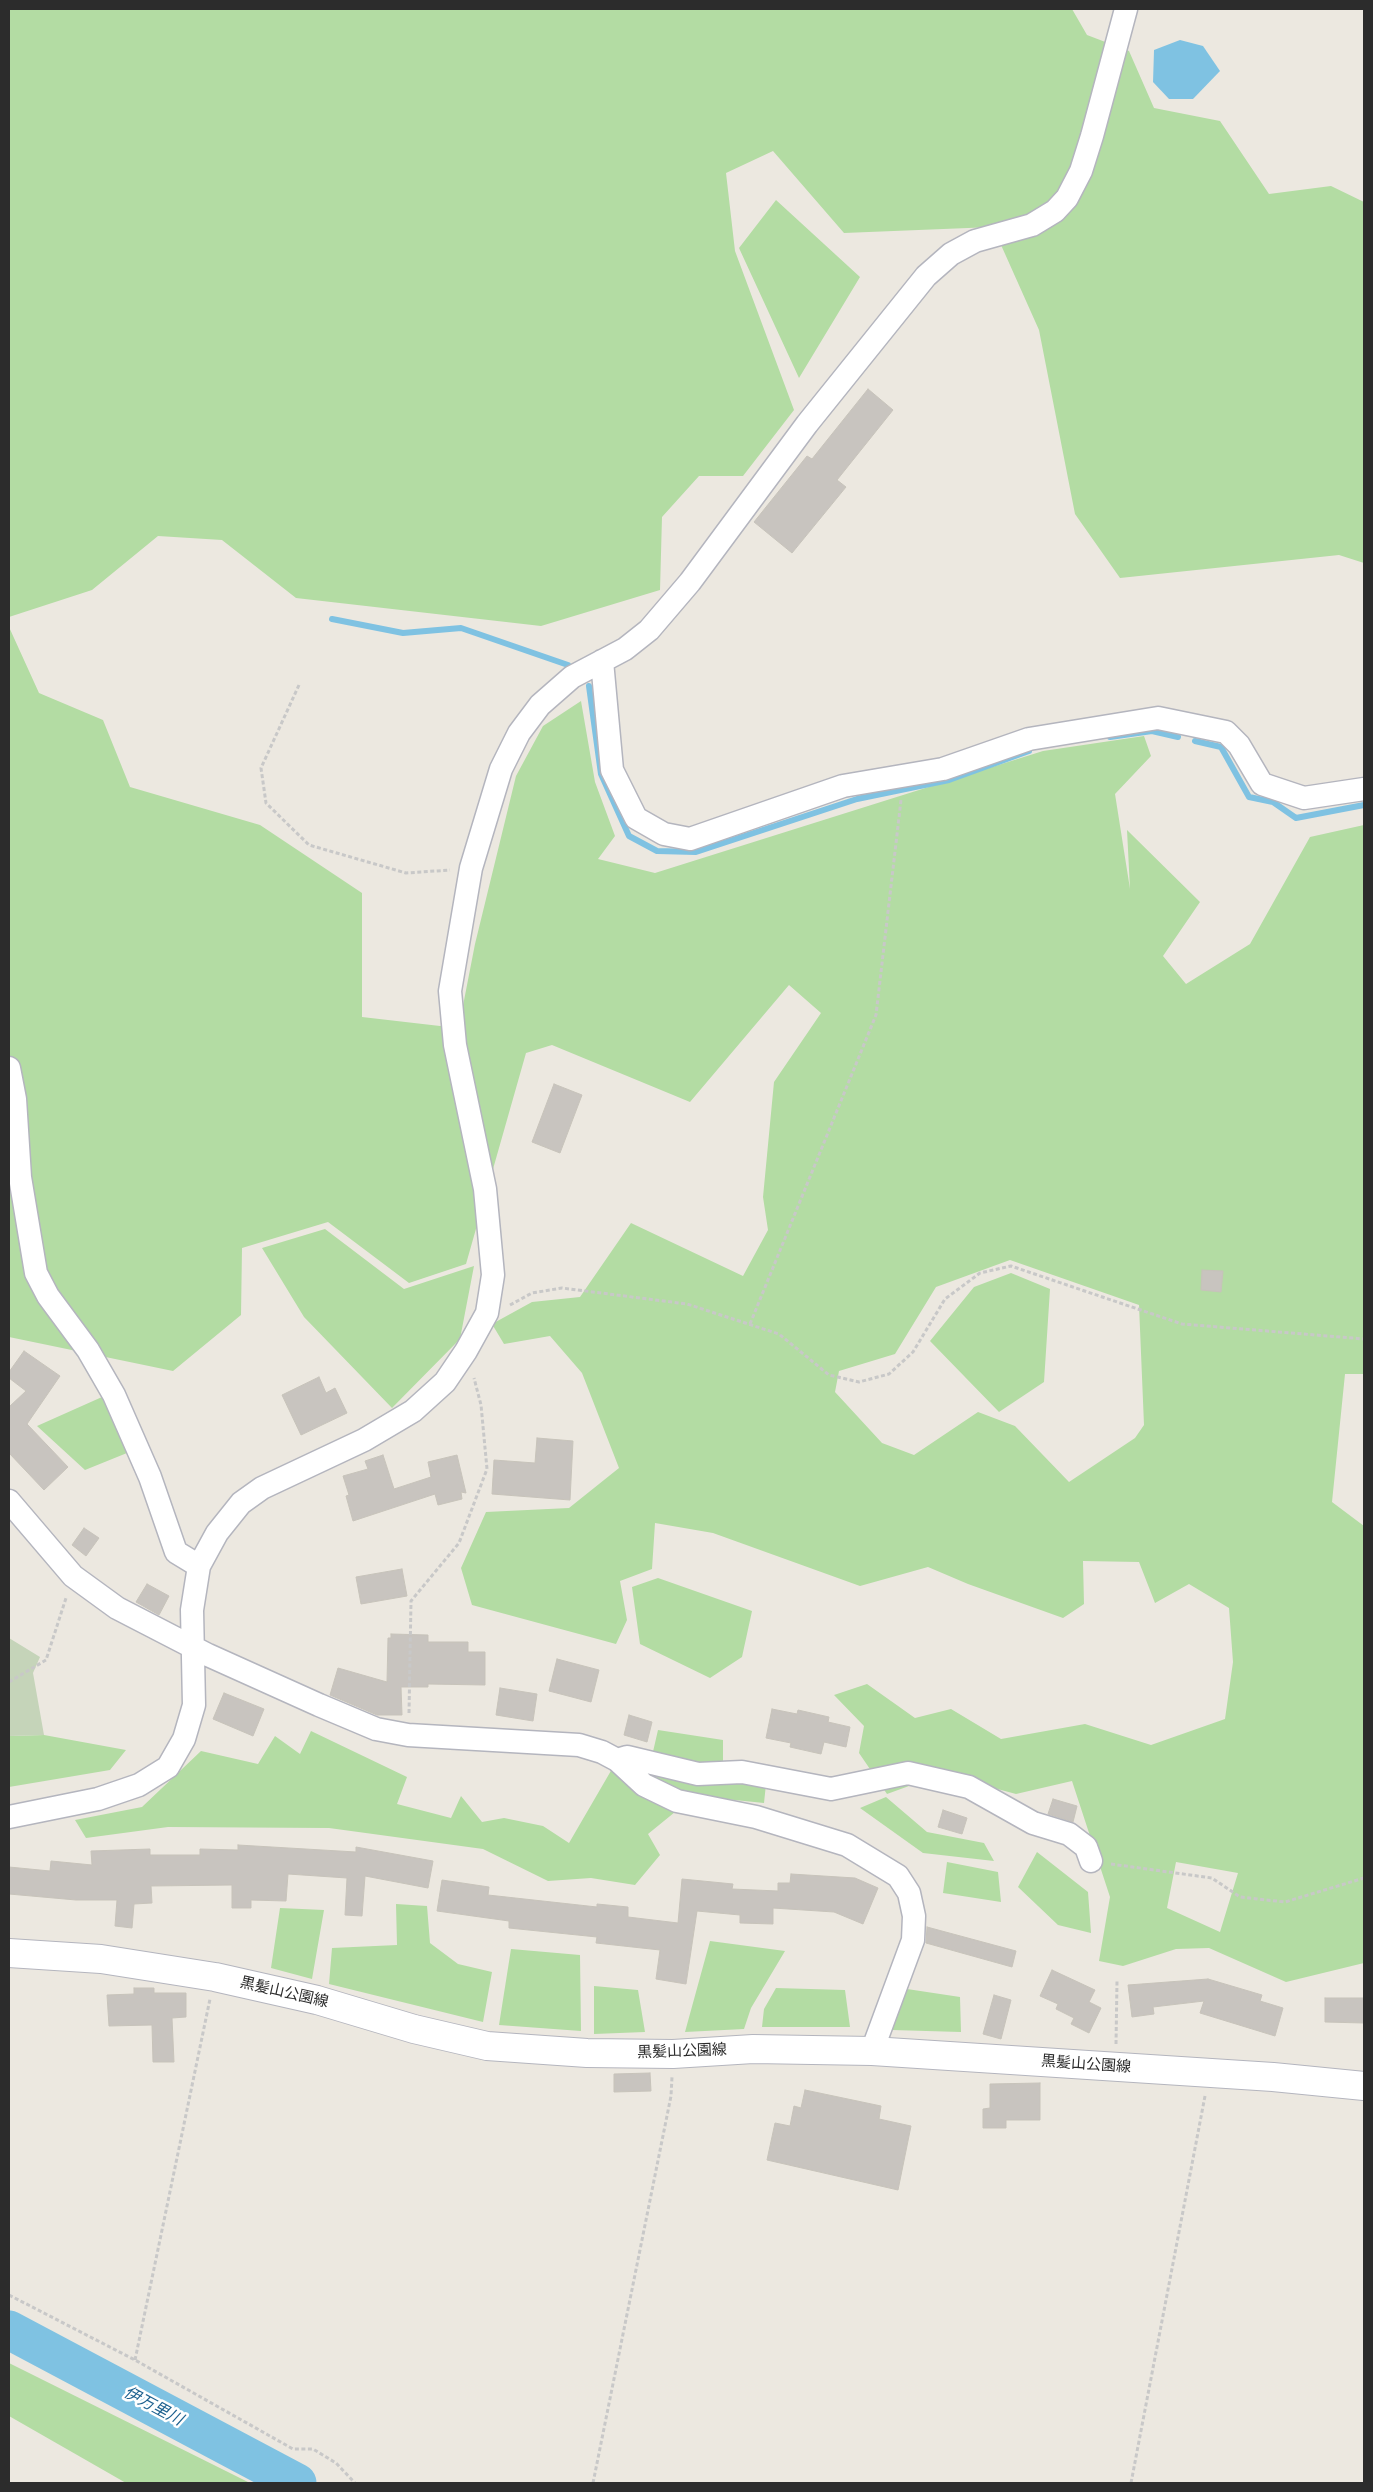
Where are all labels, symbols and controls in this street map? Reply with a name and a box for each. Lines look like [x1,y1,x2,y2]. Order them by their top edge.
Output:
street label: 黒髪山公園線 [238,1974,330,2012]
street label: 黒髪山公園線 [637,2041,727,2063]
street label: 黒髪山公園線 [1040,2053,1132,2077]
water label: 伊万里川 [120,2384,186,2430]

